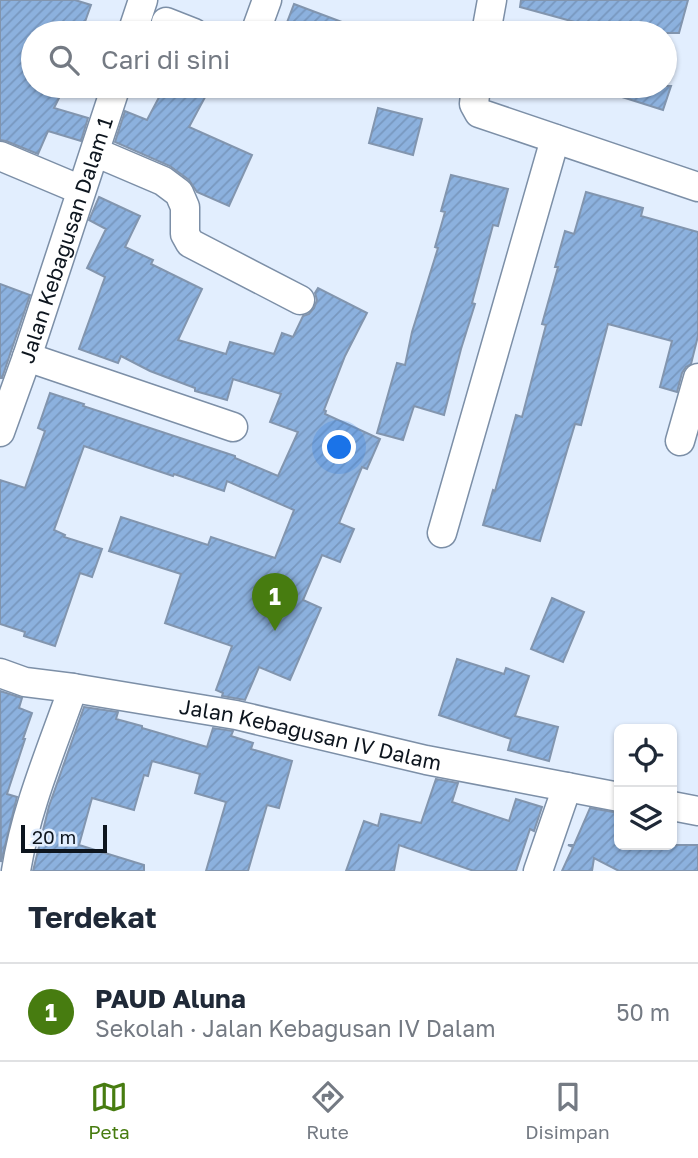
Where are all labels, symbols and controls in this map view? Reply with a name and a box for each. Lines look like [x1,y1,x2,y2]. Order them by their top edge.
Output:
search box [21,21,677,98]
icon: search [45,41,83,79]
text: Cari di sini [101,44,230,75]
street label: Jalan Kebagusan Dalam 1 [13,114,118,366]
your location [322,430,356,464]
pin: 1 [252,573,298,631]
street label: Jalan Kebagusan IV Dalam [178,693,444,776]
map controls [614,724,677,850]
button: locate [614,724,677,787]
button: layers [614,787,677,850]
scale bar [21,822,107,854]
text: 20 m [32,825,76,848]
text: Terdekat [28,899,157,935]
text: PAUD Aluna [95,983,246,1014]
text: 1 [45,998,57,1026]
text: 50 m [616,998,670,1026]
text: Sekolah · Jalan Kebagusan IV Dalam [95,1014,496,1042]
tab: Peta [88,1078,130,1143]
tab: Rute [306,1078,349,1143]
tab: Disimpan [525,1078,610,1143]

